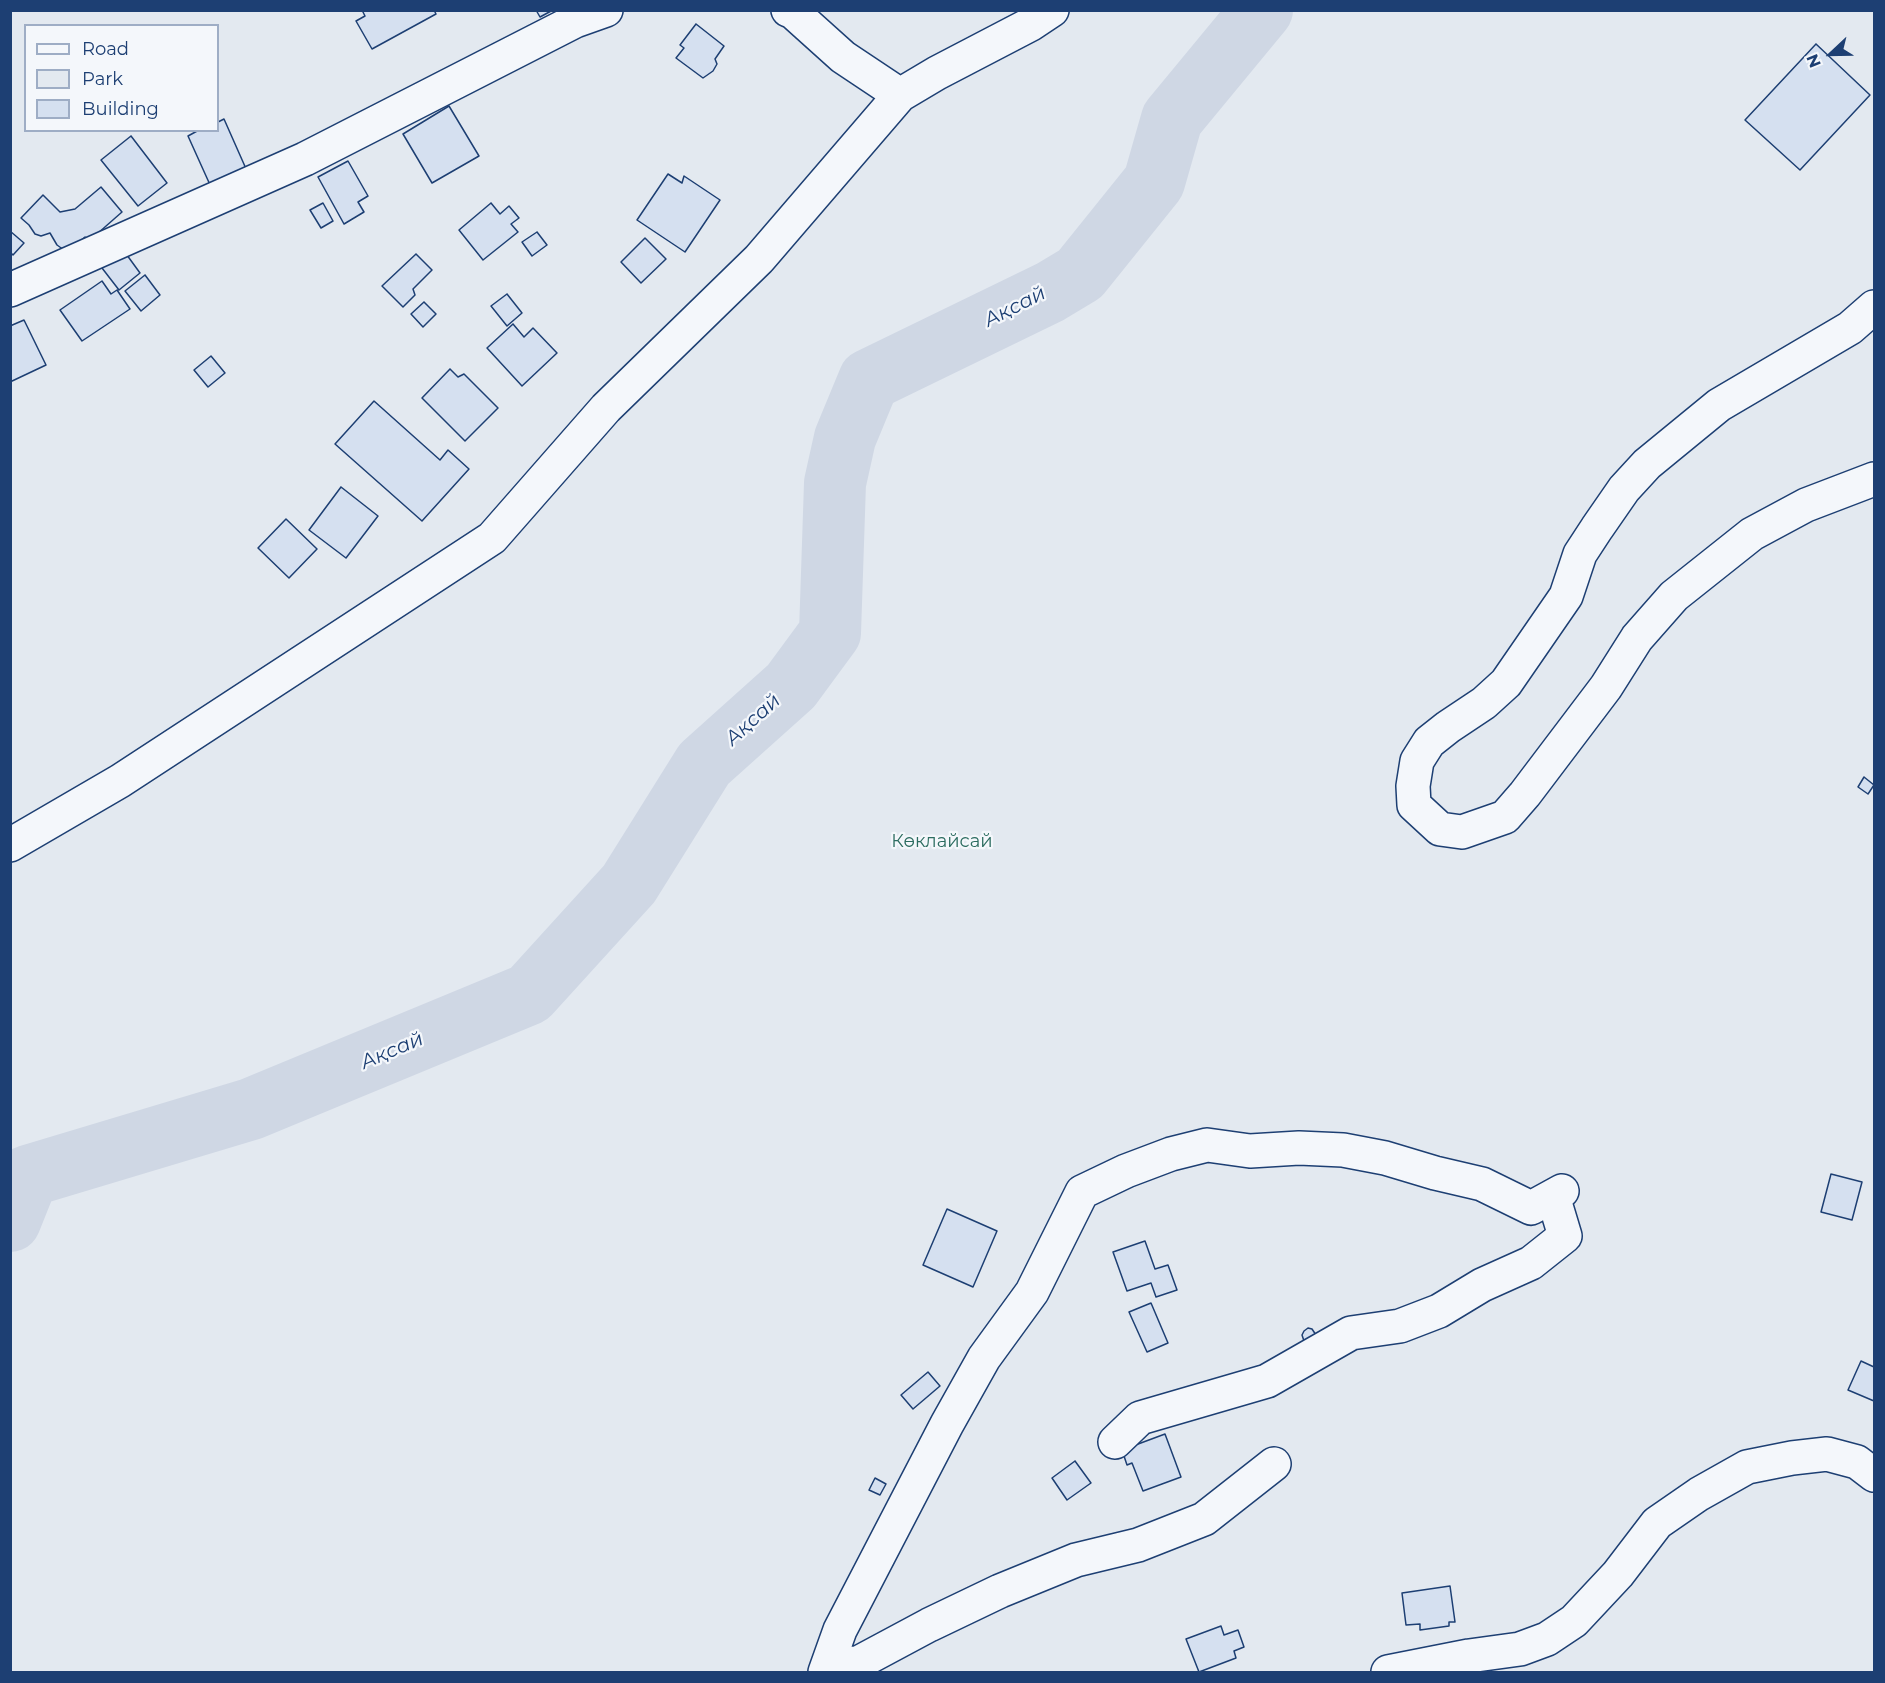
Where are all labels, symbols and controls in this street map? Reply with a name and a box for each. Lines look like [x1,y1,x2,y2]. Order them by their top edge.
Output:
legend [24,24,219,132]
north arrow [1801,24,1861,84]
text: Road [82,38,129,60]
text: N [1803,51,1825,70]
text: Park [82,68,123,90]
text: Building [82,98,159,120]
water label: Ақсай [980,281,1050,333]
water label: Ақсай [720,689,786,751]
park label: Көклайсай [891,831,993,853]
water label: Ақсай [357,1027,427,1075]

